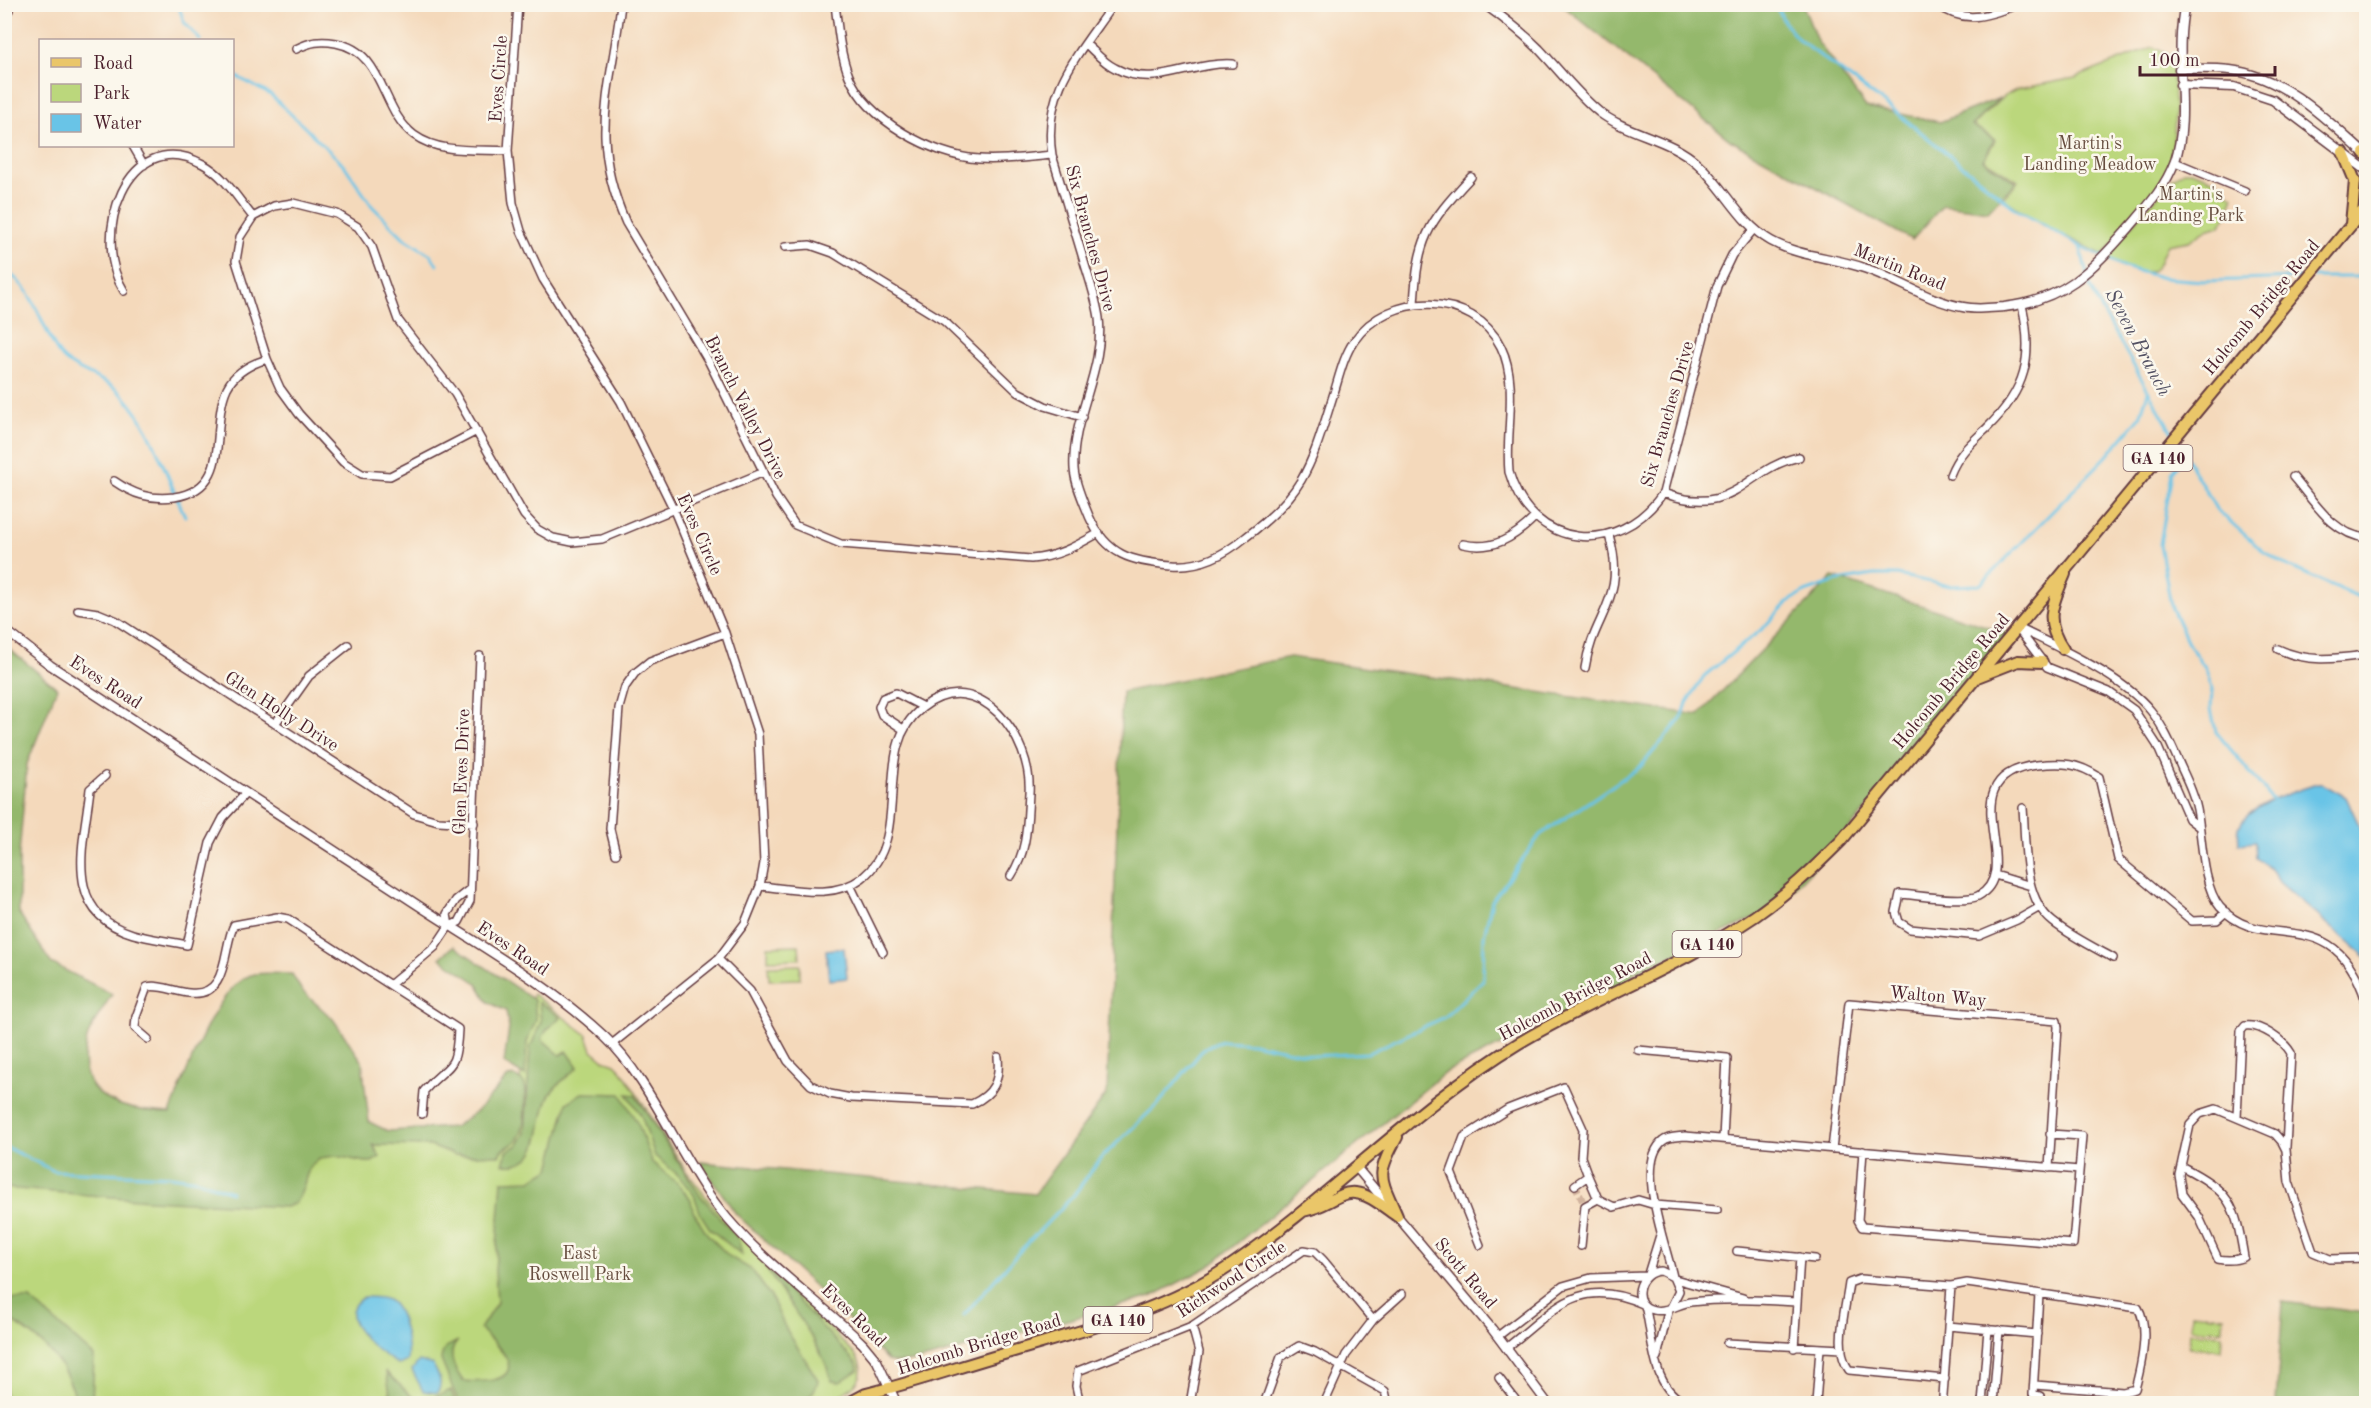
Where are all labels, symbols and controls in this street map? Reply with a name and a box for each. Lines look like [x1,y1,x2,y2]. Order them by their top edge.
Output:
street label: Eves Circle [487,35,511,123]
legend [39,39,234,147]
scale bar [2140,39,2275,77]
text: 100 m [2149,52,2200,70]
text: Road [93,55,133,73]
text: Park [93,85,130,103]
text: Water [93,115,142,133]
park label: Martin's Landing Meadow [2023,135,2157,174]
street label: Six Branches Drive [1062,163,1118,313]
park label: Martin's Landing Park [2138,186,2244,225]
street label: Holcomb Bridge Road [2200,237,2323,379]
street label: Martin Road [1851,241,1948,295]
water label: Seven Branch [2101,286,2174,400]
street label: Branch Valley Drive [701,333,789,482]
street label: Six Branches Drive [1639,339,1697,489]
road number: GA 140 [2124,445,2192,471]
street label: Eves Circle [673,491,725,578]
street label: Holcomb Bridge Road [1890,611,2013,753]
street label: Eves Road [66,653,145,713]
street label: Glen Holly Drive [221,668,342,755]
street label: Glen Eves Drive [451,709,473,835]
street label: Eves Road [473,918,552,979]
road number: GA 140 [1672,931,1742,957]
street label: Holcomb Bridge Road [1496,949,1655,1045]
street label: Walton Way [1889,984,1988,1010]
street label: Scott Road [1431,1235,1500,1312]
street label: Richwood Circle [1174,1238,1289,1322]
park label: East Roswell Park [529,1245,631,1284]
street label: Eves Road [817,1281,889,1351]
road number: GA 140 [1084,1307,1152,1333]
street label: Holcomb Bridge Road [895,1311,1063,1378]

